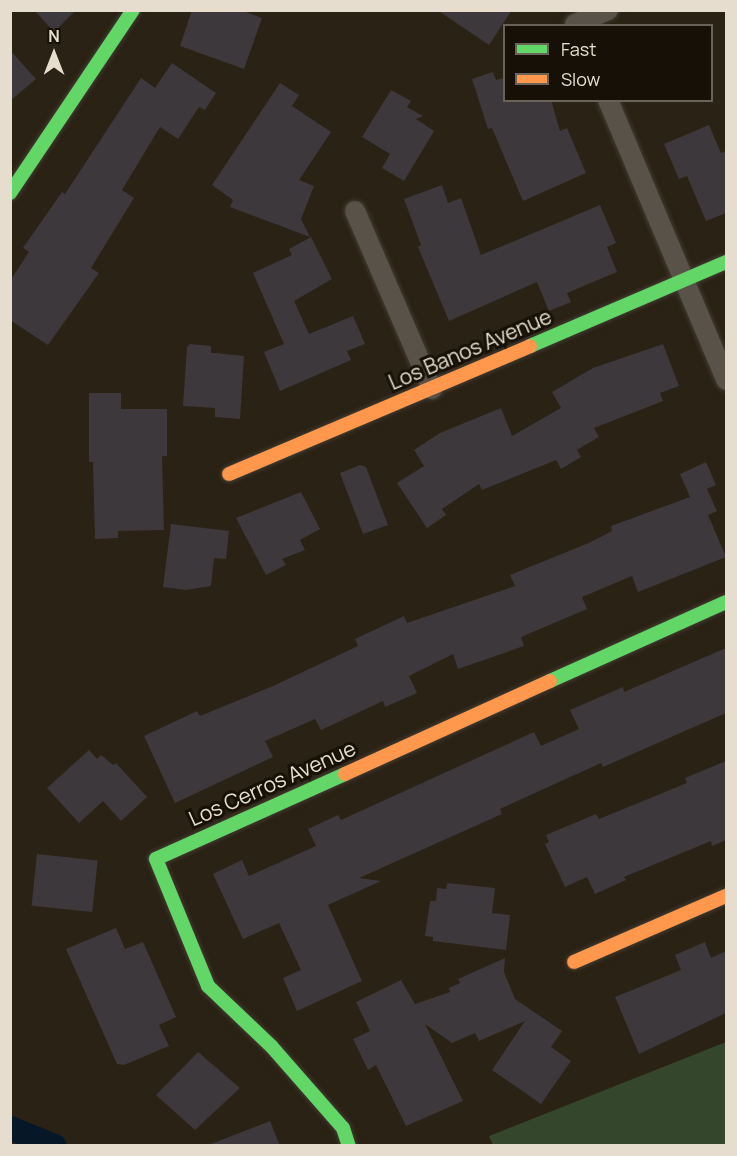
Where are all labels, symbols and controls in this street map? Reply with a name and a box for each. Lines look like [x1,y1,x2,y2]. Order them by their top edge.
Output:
north arrow [24,24,84,84]
legend [503,24,713,102]
text: N [48,25,60,47]
text: Fast [561,37,596,61]
text: Slow [561,67,600,91]
street label: Los Banos Avenue [385,303,555,395]
street label: Los Cerros Avenue [185,735,359,831]

